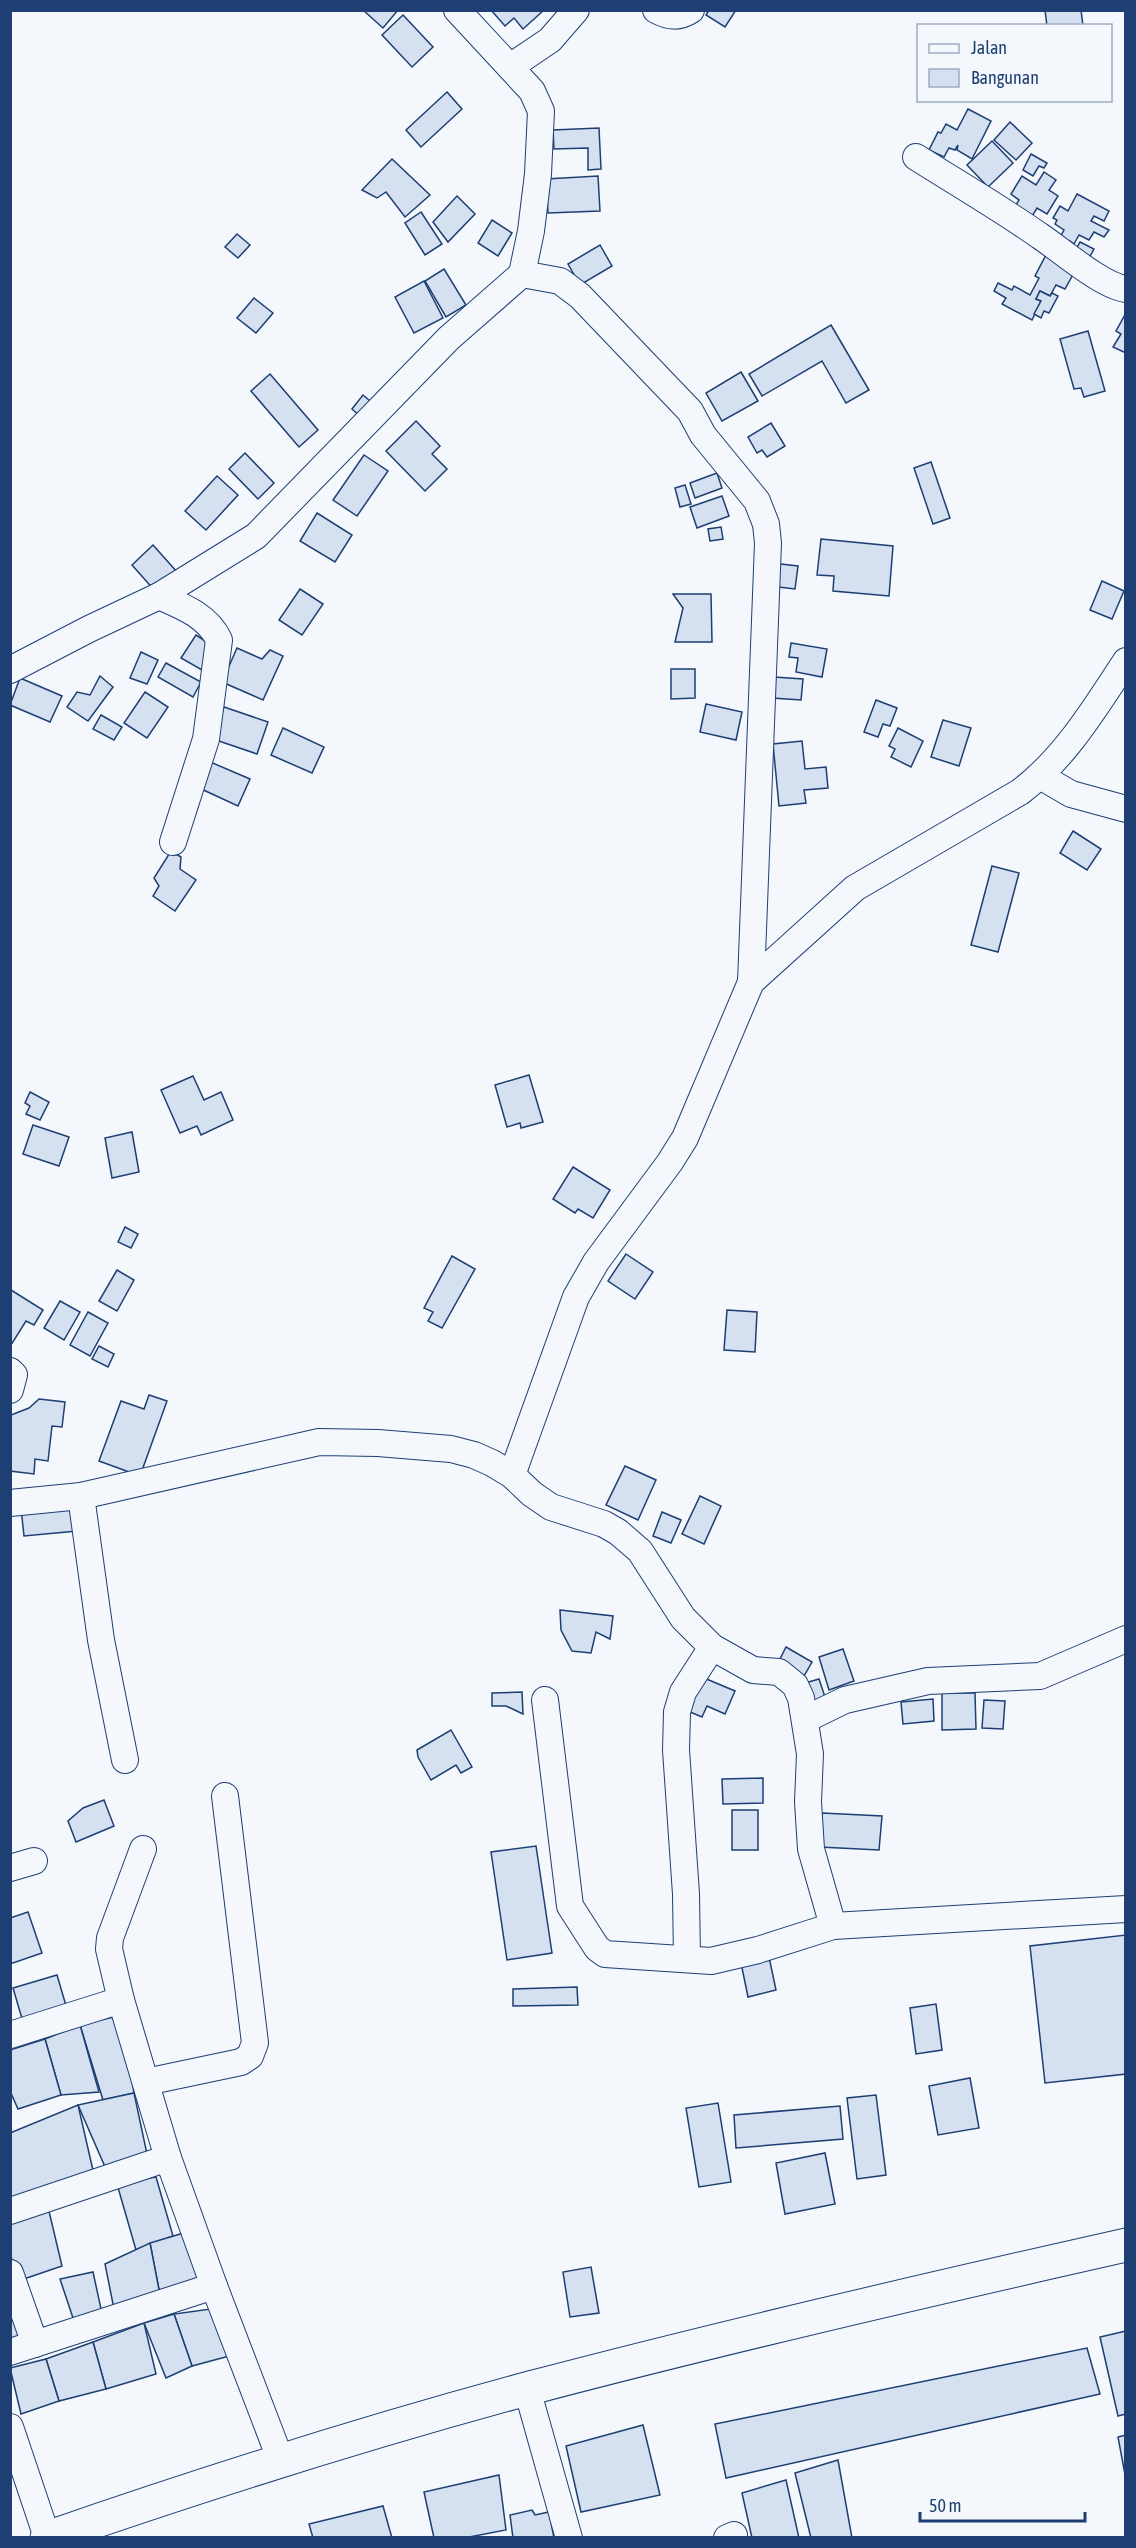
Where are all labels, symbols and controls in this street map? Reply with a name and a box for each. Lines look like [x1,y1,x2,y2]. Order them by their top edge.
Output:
legend [917,24,1112,102]
text: Jalan [971,37,1007,58]
text: Bangunan [971,67,1039,88]
scale bar [920,2485,1085,2523]
text: 50 m [929,2495,961,2516]

